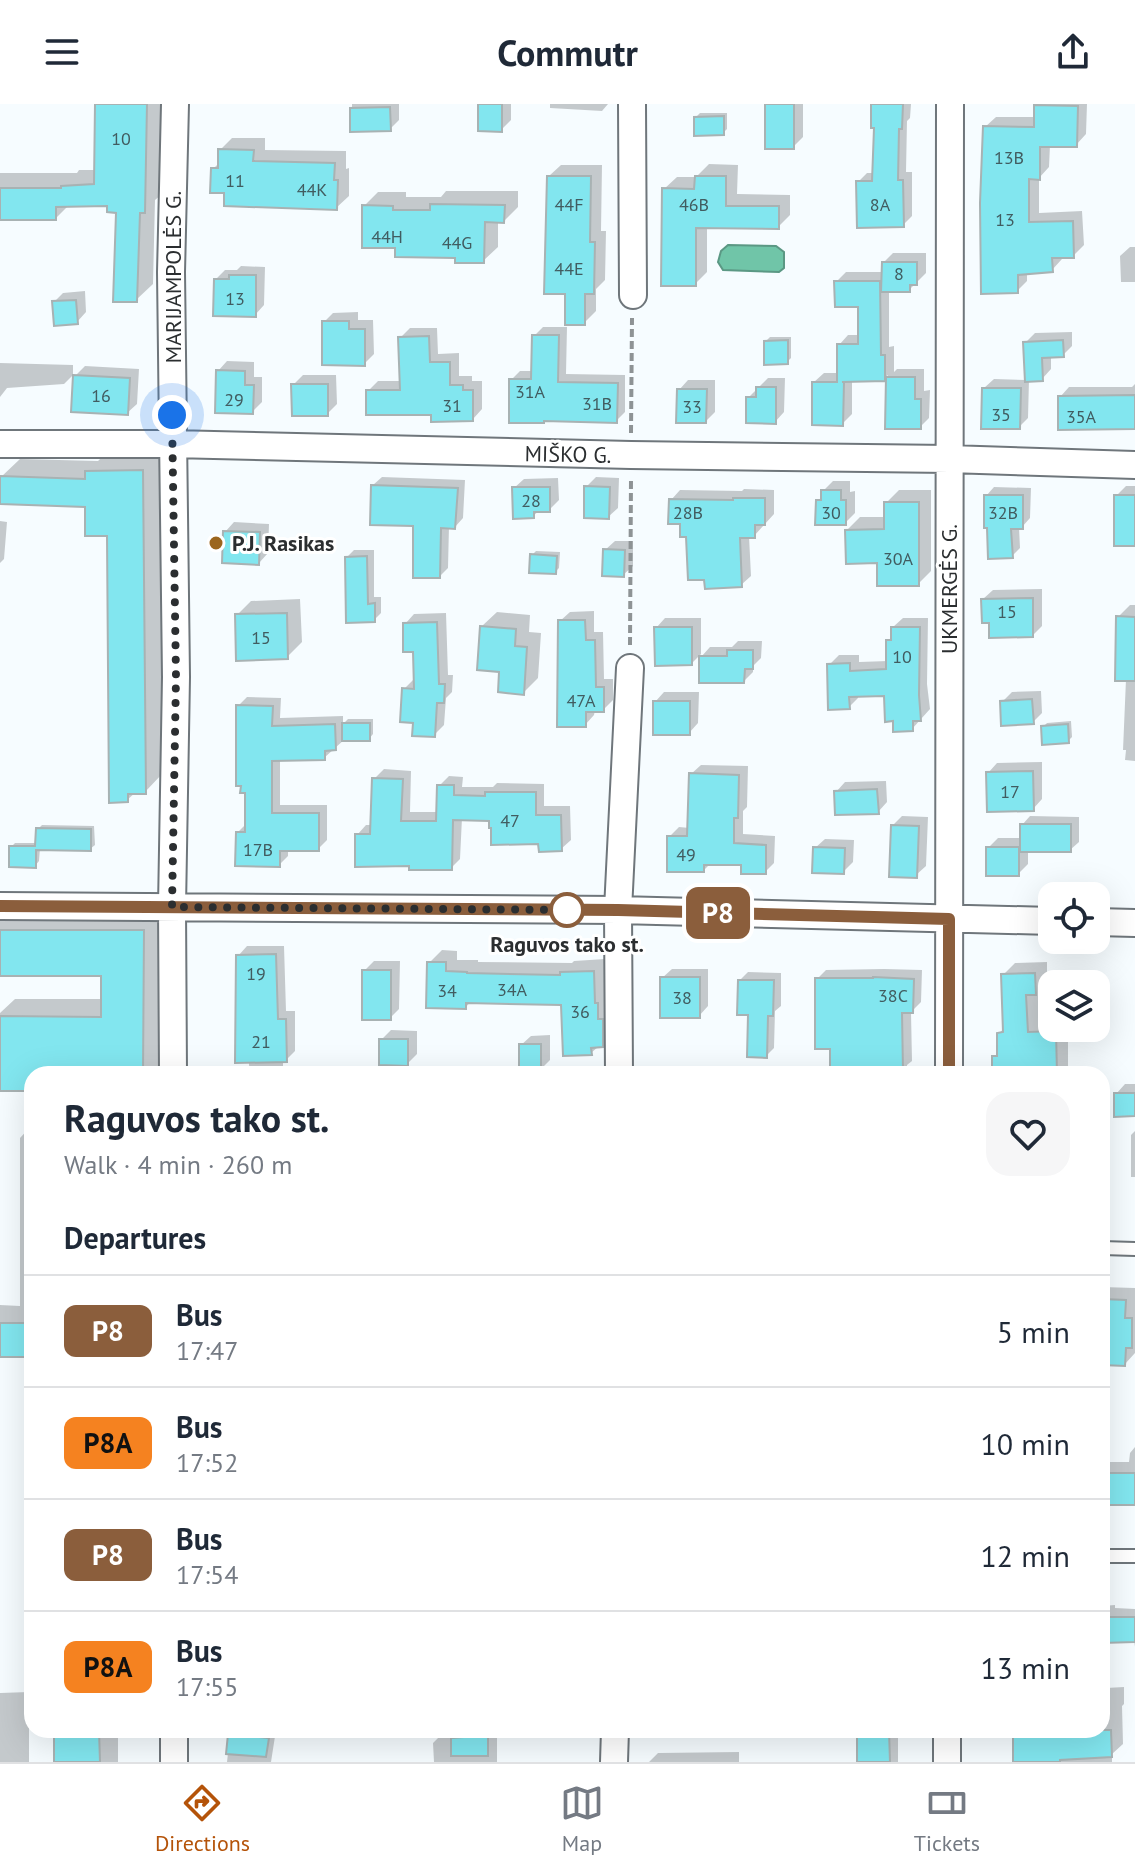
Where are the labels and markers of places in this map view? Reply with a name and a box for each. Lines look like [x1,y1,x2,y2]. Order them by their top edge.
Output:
place label: P.J. Rasikas [232,529,334,557]
marker: P.J. Rasikas [207,534,225,552]
marker: Raguvos tako st. [550,893,584,927]
place label: Raguvos tako st. [490,930,644,958]

